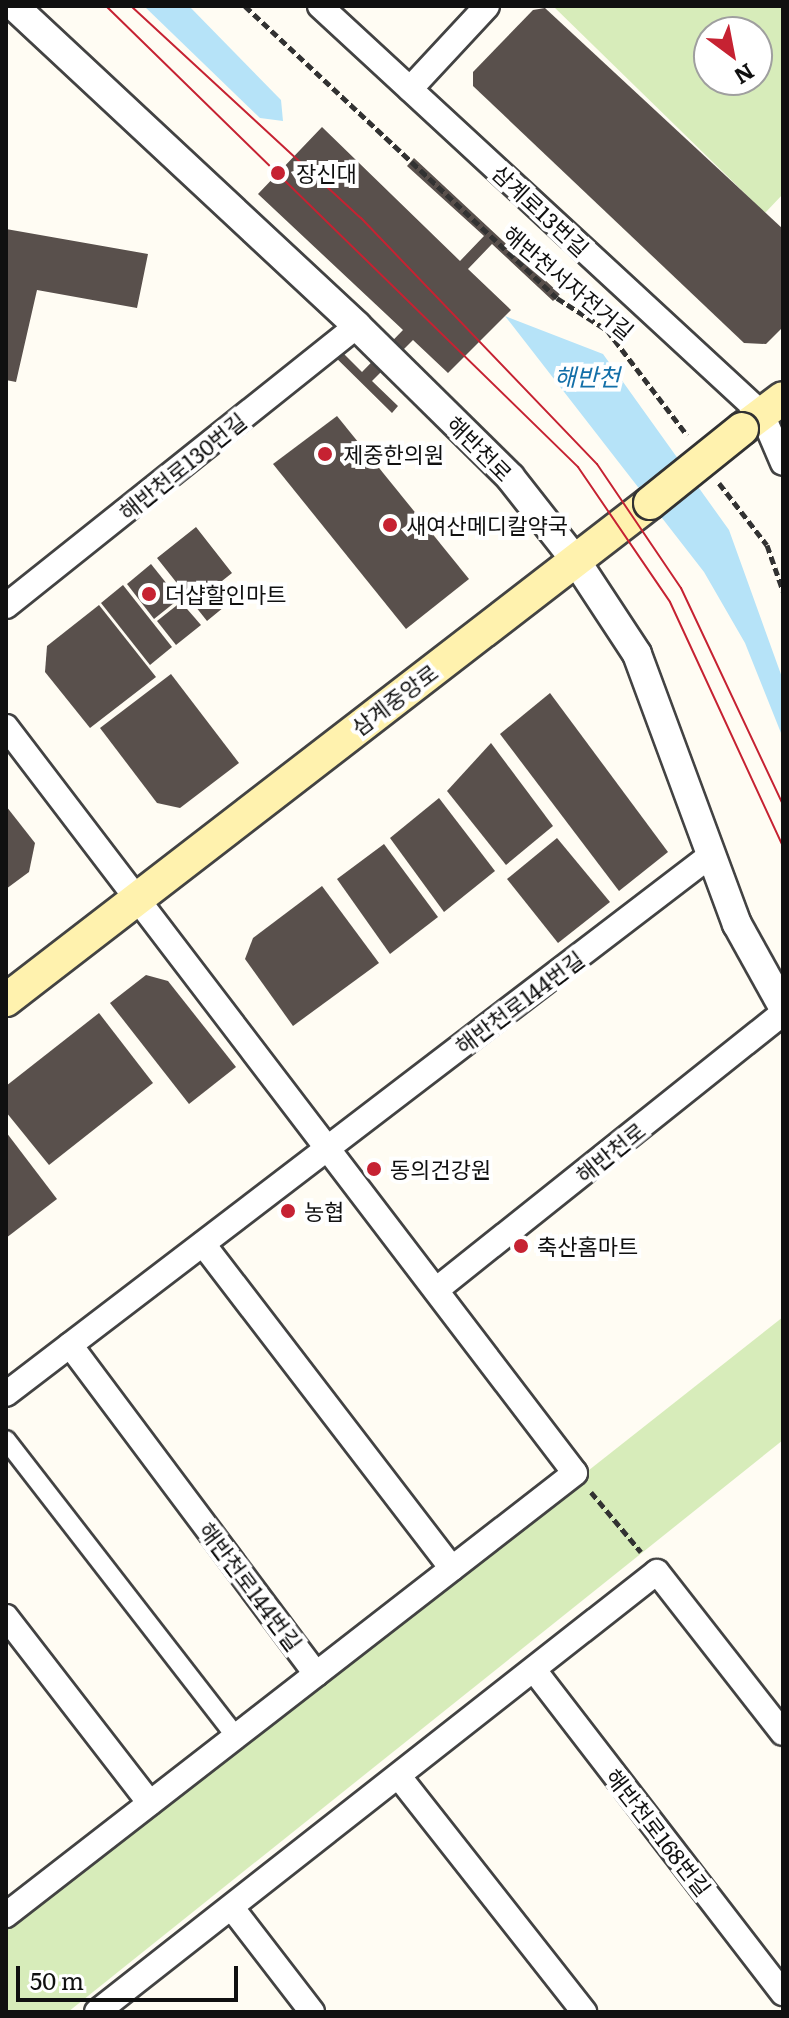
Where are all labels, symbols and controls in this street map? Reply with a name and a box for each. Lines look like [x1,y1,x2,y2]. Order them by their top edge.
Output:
north arrow [693,16,773,96]
text: N [728,56,761,94]
street label: 삼계로13번길 [487,159,595,261]
place label: 장신대 [296,160,357,186]
marker: 장신대 [267,162,289,184]
street label: 해반천서자전거길 [498,220,640,344]
water label: 해반천 [554,362,620,390]
street label: 해반천로130번길 [113,407,251,525]
street label: 해반천로 [442,410,518,486]
place label: 제중한의원 [343,441,444,467]
marker: 제중한의원 [314,443,336,465]
place label: 새여산메디칼약국 [406,512,568,538]
marker: 새여산메디칼약국 [381,516,399,534]
place label: 더샵할인마트 [165,581,286,607]
marker: 더샵할인마트 [140,585,158,603]
street label: 삼계중앙로 [346,658,442,740]
street label: 해반천로144번길 [450,945,588,1059]
street label: 해반천로 [570,1116,650,1188]
place label: 동의건강원 [390,1156,491,1182]
marker: 동의건강원 [365,1160,383,1178]
place label: 농협 [304,1198,344,1224]
marker: 농협 [279,1202,297,1220]
place label: 축산홈마트 [537,1233,638,1259]
marker: 축산홈마트 [512,1237,530,1255]
street label: 해반천로144번길 [194,1517,308,1655]
street label: 해반천로168번길 [601,1763,717,1901]
scale bar [20,1950,242,2000]
text: 50 m [30,1962,84,1997]

